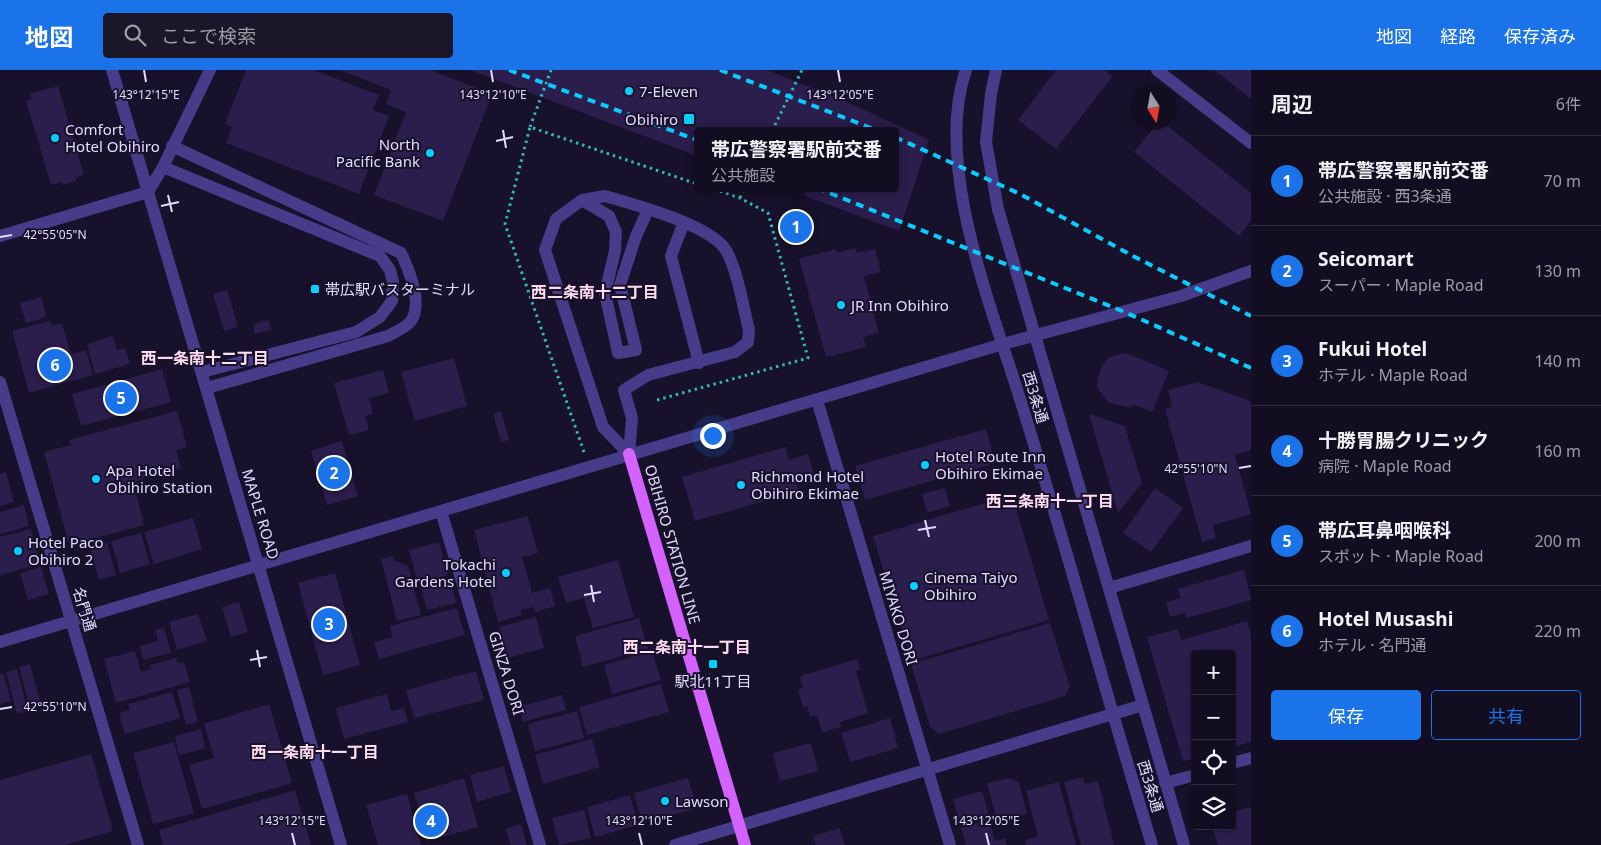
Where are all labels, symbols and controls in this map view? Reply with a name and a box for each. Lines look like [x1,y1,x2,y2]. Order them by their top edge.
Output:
search box [103,13,453,58]
text: 地図 [25,20,73,53]
icon: search [121,21,149,49]
text: ここで検索 [161,23,256,49]
text: 地図 [1376,24,1412,48]
text: 経路 [1440,24,1476,48]
text: 保存済み [1504,24,1576,48]
place label: 7-Eleven [639,81,698,101]
marker: 7-Eleven [623,85,635,97]
north arrow [1131,85,1176,130]
text: 143°12'15"E [112,86,180,103]
text: 143°12'10"E [459,86,527,103]
text: 143°12'05"E [806,86,874,103]
text: 周辺 [1271,90,1313,118]
text: 6件 [1556,93,1581,115]
place label: Obihiro [625,109,678,129]
marker: Obihiro [682,112,696,126]
place label: Comfort Hotel Obihiro [65,119,160,156]
popup [694,127,899,192]
marker: Comfort Hotel Obihiro [49,132,61,144]
place label: North Pacific Bank [336,134,420,171]
text: 帯広警察署駅前交番 [711,136,882,162]
marker: North Pacific Bank [424,147,436,159]
text: 帯広警察署駅前交番 [1318,157,1489,183]
text: 公共施設 [711,164,775,186]
text: 1 [1282,170,1292,192]
text: 70 m [1544,170,1581,192]
text: 公共施設 · 西3条通 [1318,185,1452,207]
pin: 1 [780,208,812,246]
text: 42°55'05"N [23,226,87,243]
text: Seicomart [1318,246,1414,272]
text: 2 [1282,260,1292,282]
text: 130 m [1534,260,1581,282]
text: スーパー · Maple Road [1318,274,1484,296]
place label: 帯広駅バスターミナル [325,279,475,299]
district label: 西二条南十二丁目 [531,281,659,303]
marker: 帯広駅バスターミナル [309,283,321,295]
place label: JR Inn Obihiro [849,295,949,315]
marker: JR Inn Obihiro [835,299,847,311]
text: Fukui Hotel [1318,336,1427,362]
pin: 6 [39,346,71,384]
district label: 西一条南十二丁目 [141,347,269,369]
text: 3 [1282,350,1292,372]
text: 140 m [1534,350,1581,372]
text: ホテル · Maple Road [1318,364,1468,386]
street label: 西3条通 [1019,368,1053,426]
pin: 5 [105,379,137,417]
your location [700,423,726,449]
text: 十勝胃腸クリニック [1318,427,1489,453]
text: 4 [1282,440,1292,462]
text: 160 m [1534,440,1581,462]
place label: Hotel Route Inn Obihiro Ekimae [935,446,1046,483]
pin: 2 [318,454,350,492]
text: 病院 · Maple Road [1318,455,1452,477]
marker: Hotel Route Inn Obihiro Ekimae [919,459,931,471]
place label: Apa Hotel Obihiro Station [106,460,213,497]
text: 42°55'10"N [1164,460,1228,477]
street label: OBIHIRO STATION LINE [641,462,705,626]
street label: MAPLE ROAD [238,466,284,562]
place label: Richmond Hotel Obihiro Ekimae [751,466,864,503]
marker: Apa Hotel Obihiro Station [90,473,102,485]
marker: Richmond Hotel Obihiro Ekimae [735,479,747,491]
district label: 西三条南十一丁目 [986,490,1114,512]
text: 帯広耳鼻咽喉科 [1318,517,1451,543]
text: 5 [1282,530,1292,552]
text: 200 m [1534,530,1581,552]
place label: Hotel Paco Obihiro 2 [28,532,104,569]
marker: Hotel Paco Obihiro 2 [12,545,24,557]
text: スポット · Maple Road [1318,545,1484,567]
place label: Tokachi Gardens Hotel [395,554,496,591]
marker: Tokachi Gardens Hotel [500,567,512,579]
place label: Cinema Taiyo Obihiro [924,567,1018,604]
street label: MIYAKO DORI [875,568,923,668]
marker: Cinema Taiyo Obihiro [908,580,920,592]
street label: 名門通 [69,585,101,633]
pin: 3 [313,605,345,643]
text: Hotel Musashi [1318,606,1453,632]
text: 6 [1282,620,1292,642]
text: 220 m [1534,620,1581,642]
street label: GINZA DORI [485,629,529,717]
text: ホテル · 名門通 [1318,634,1427,656]
district label: 西二条南十一丁目 [623,636,751,658]
map controls [1191,650,1236,830]
button: + [1191,650,1236,695]
marker: 駅北11丁目 [707,658,719,670]
place label: 駅北11丁目 [674,671,752,691]
button: 保存 [1271,690,1421,740]
button: 共有 [1431,690,1581,740]
button: − [1191,695,1236,740]
text: 42°55'10"N [23,698,87,715]
button: locate [1191,740,1236,785]
district label: 西一条南十一丁目 [251,741,379,763]
street label: 西3条通 [1134,757,1168,815]
button: layers [1191,785,1236,830]
place label: Lawson [675,791,729,811]
marker: Lawson [659,795,671,807]
pin: 4 [415,802,447,840]
text: 143°12'15"E [258,812,326,829]
text: 143°12'10"E [605,812,673,829]
text: 143°12'05"E [952,812,1020,829]

